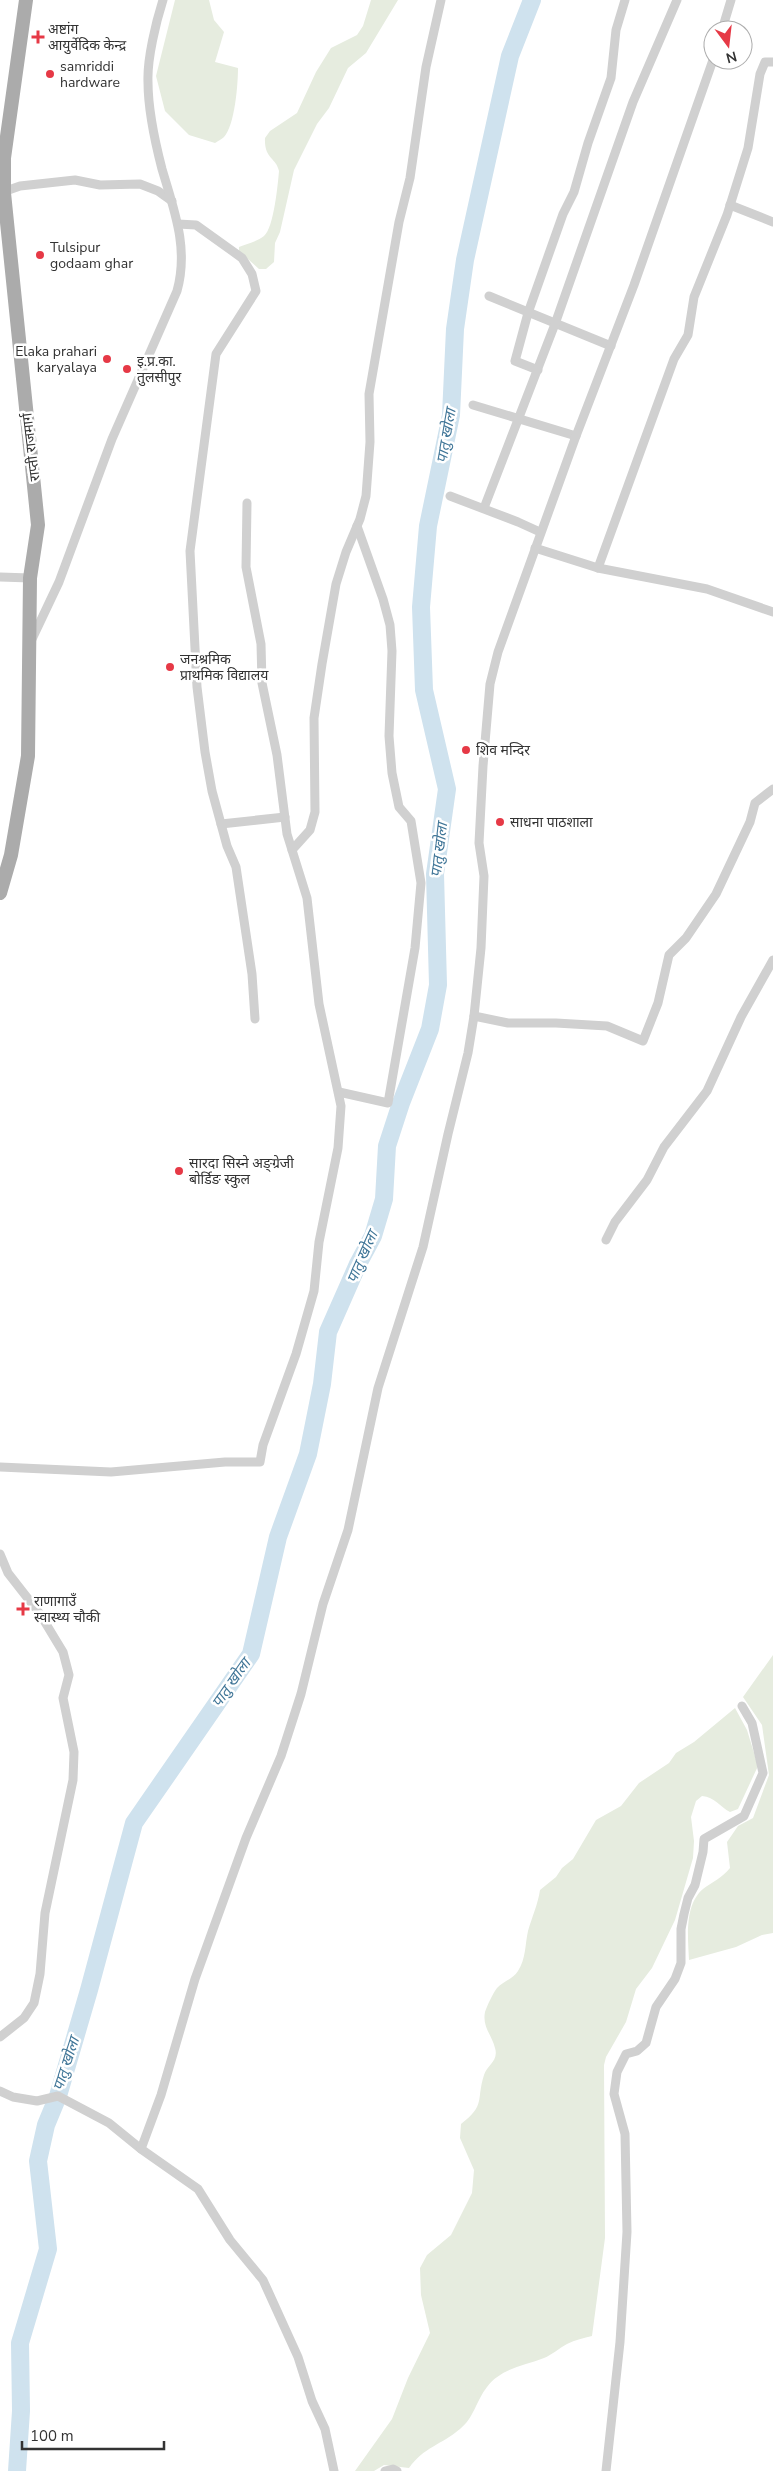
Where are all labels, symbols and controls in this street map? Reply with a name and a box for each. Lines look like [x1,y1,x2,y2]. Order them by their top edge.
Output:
place label: अष्टांग आयुर्वेदिक केन्द्र [48,20,127,55]
north arrow [703,20,753,70]
marker: अष्टांग आयुर्वेदिक केन्द्र [32,31,44,43]
text: N [724,47,739,68]
place label: samriddi hardware [60,57,120,92]
marker: samriddi hardware [44,68,56,80]
place label: Tulsipur godaam ghar [50,238,133,273]
marker: Tulsipur godaam ghar [34,249,46,261]
place label: Elaka prahari karyalaya [15,342,97,377]
place label: इ.प्र.का. तुलसीपुर [137,352,182,387]
marker: Elaka prahari karyalaya [101,353,113,365]
marker: इ.प्र.का. तुलसीपुर [121,363,133,375]
water label: पातु खोला [431,404,461,465]
street label: राप्ती राजमार्ग [17,411,45,482]
place label: जनश्रमिक प्राथमिक विद्यालय [180,650,269,685]
marker: जनश्रमिक प्राथमिक विद्यालय [164,661,176,673]
place label: शिव मन्दिर [476,741,530,760]
marker: शिव मन्दिर [460,744,472,756]
place label: साधना पाठशाला [510,813,593,832]
marker: साधना पाठशाला [494,816,506,828]
water label: पातु खोला [426,818,453,879]
place label: सारदा सिस्ने अङ्ग्रेजी बोर्डिङ स्कुल [189,1154,294,1189]
marker: सारदा सिस्ने अङ्ग्रेजी बोर्डिङ स्कुल [173,1165,185,1177]
water label: पातु खोला [342,1225,384,1286]
place label: राणागाउँ स्वास्थ्य चौकी [34,1592,100,1627]
marker: राणागाउँ स्वास्थ्य चौकी [16,1602,30,1616]
water label: पातु खोला [207,1652,257,1711]
water label: पातु खोला [48,2032,85,2093]
scale bar [22,2418,165,2450]
text: 100 m [30,2426,74,2446]

